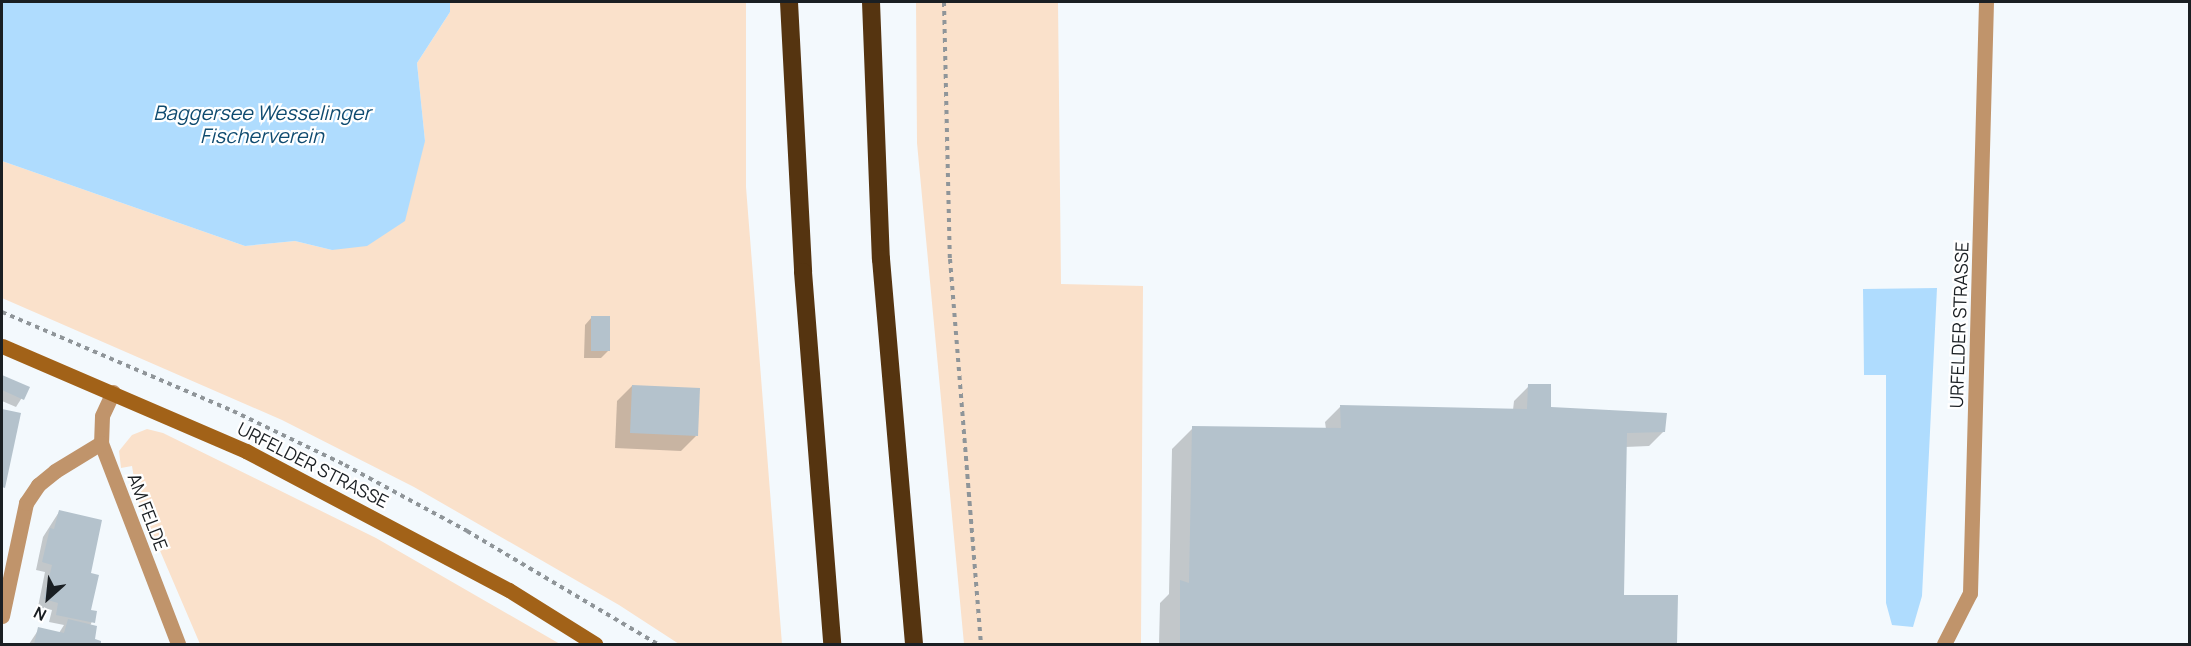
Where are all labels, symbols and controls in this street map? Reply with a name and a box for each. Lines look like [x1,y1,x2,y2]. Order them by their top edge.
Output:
water label: Baggersee Wesselinger Fischerverein [153,100,371,147]
street label: URFELDER STRASSE [1945,241,1973,409]
street label: URFELDER STRASSE [234,418,392,512]
street label: AM FELDE [123,470,173,554]
north arrow [18,568,78,628]
text: N [30,602,50,626]

